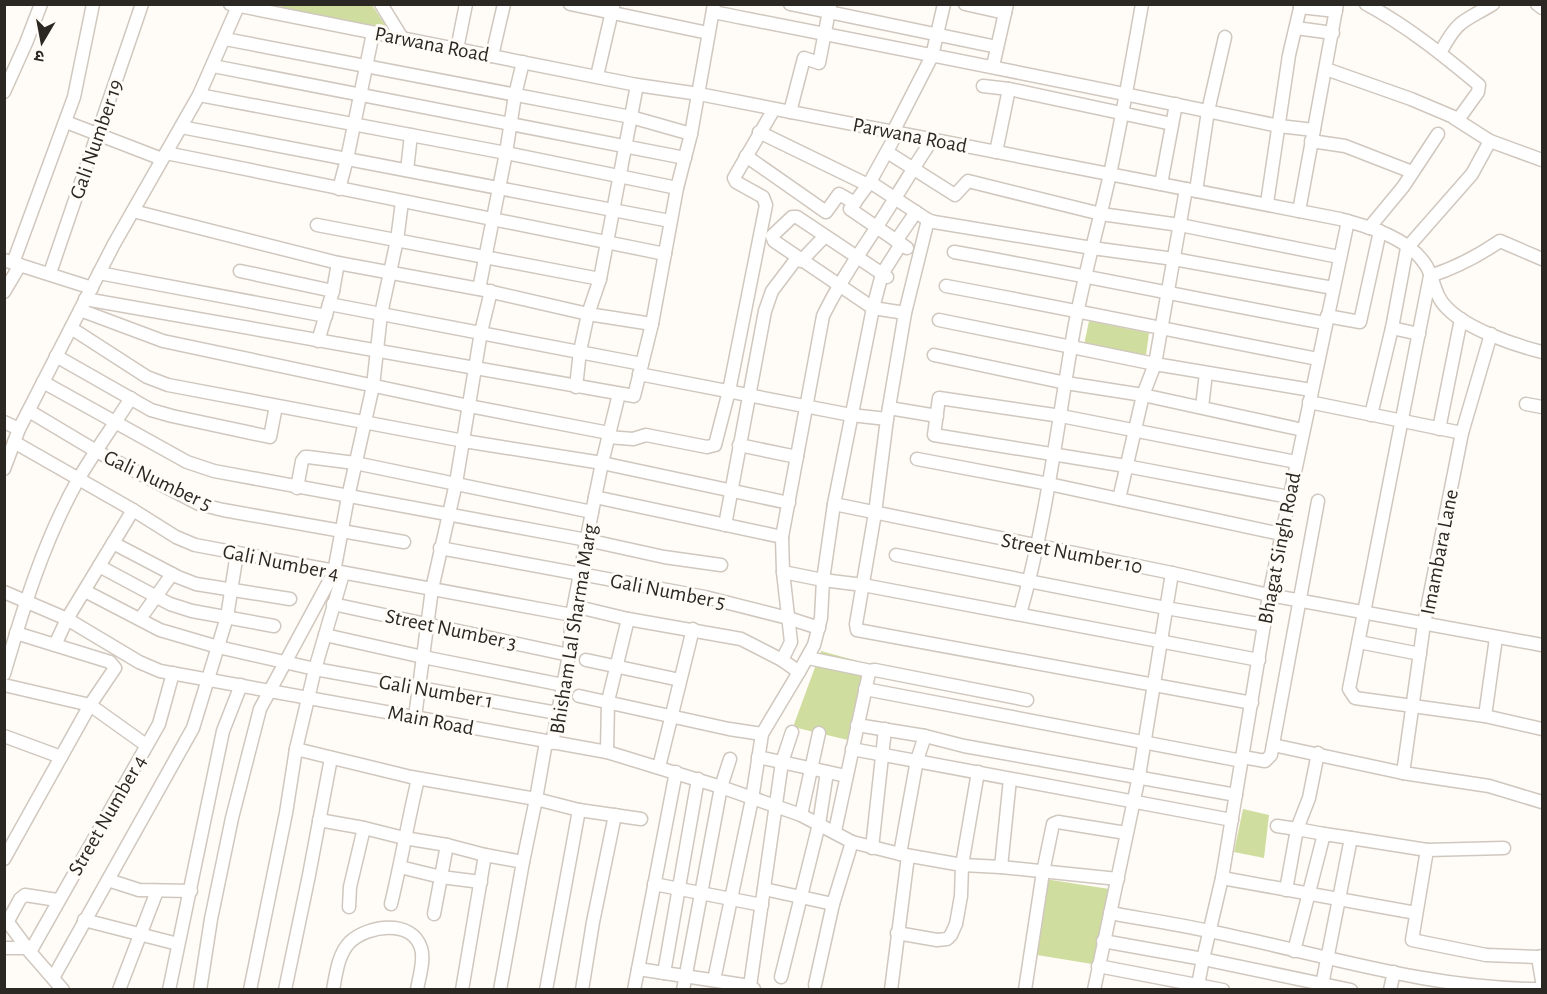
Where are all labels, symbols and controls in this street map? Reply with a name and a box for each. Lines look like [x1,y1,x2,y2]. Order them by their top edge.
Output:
north arrow [12,12,72,72]
street label: Parwana Road [373,23,491,66]
text: उ [33,47,46,64]
street label: Gali Number 19 [66,77,127,202]
street label: Parwana Road [851,114,969,157]
street label: Gali Number 5 [100,446,215,515]
street label: Bhagat Singh Road [1254,470,1305,626]
street label: Imambara Lane [1417,488,1462,617]
street label: Bhisham Lal Sharma Marg [546,522,601,736]
street label: Street Number 10 [1000,530,1144,577]
street label: Gali Number 4 [221,541,341,584]
street label: Gali Number 5 [609,570,727,613]
street label: Street Number 3 [383,605,518,654]
street label: Gali Number 1 [377,671,494,712]
street label: Main Road [386,702,476,739]
street label: Street Number 4 [65,751,150,879]

